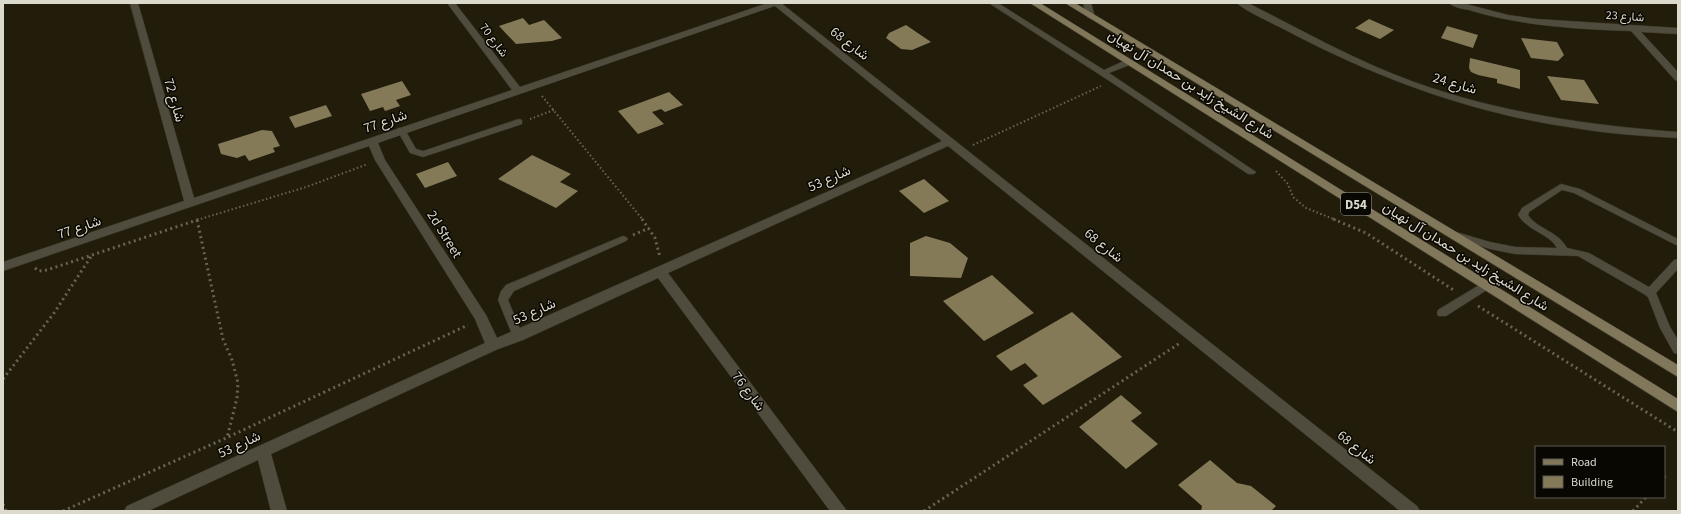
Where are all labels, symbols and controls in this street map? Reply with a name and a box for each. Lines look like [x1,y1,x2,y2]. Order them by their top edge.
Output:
street label: شارع 23 [1605,7,1645,26]
street label: شارع 70 [475,20,512,61]
street label: شارع 68 [826,22,873,65]
street label: شارع الشيخ زايد بن حمدان آل نهيان [1104,25,1277,144]
street label: شارع 24 [1430,68,1479,100]
street label: شارع 72 [158,76,190,125]
street label: شارع 77 [361,105,410,139]
street label: شارع 53 [805,161,854,197]
road number: D54 [1341,193,1371,215]
street label: شارع الشيخ زايد بن حمدان آل نهيان [1379,197,1552,316]
street label: 2d Street [422,207,467,262]
street label: شارع 77 [55,211,104,245]
street label: شارع 68 [1080,224,1127,268]
street label: شارع 53 [510,294,559,330]
street label: شارع 76 [727,368,770,416]
street label: شارع 53 [215,426,264,463]
street label: شارع 68 [1333,426,1380,470]
legend [1535,446,1665,498]
text: Road [1571,454,1597,471]
text: Building [1571,474,1613,491]

